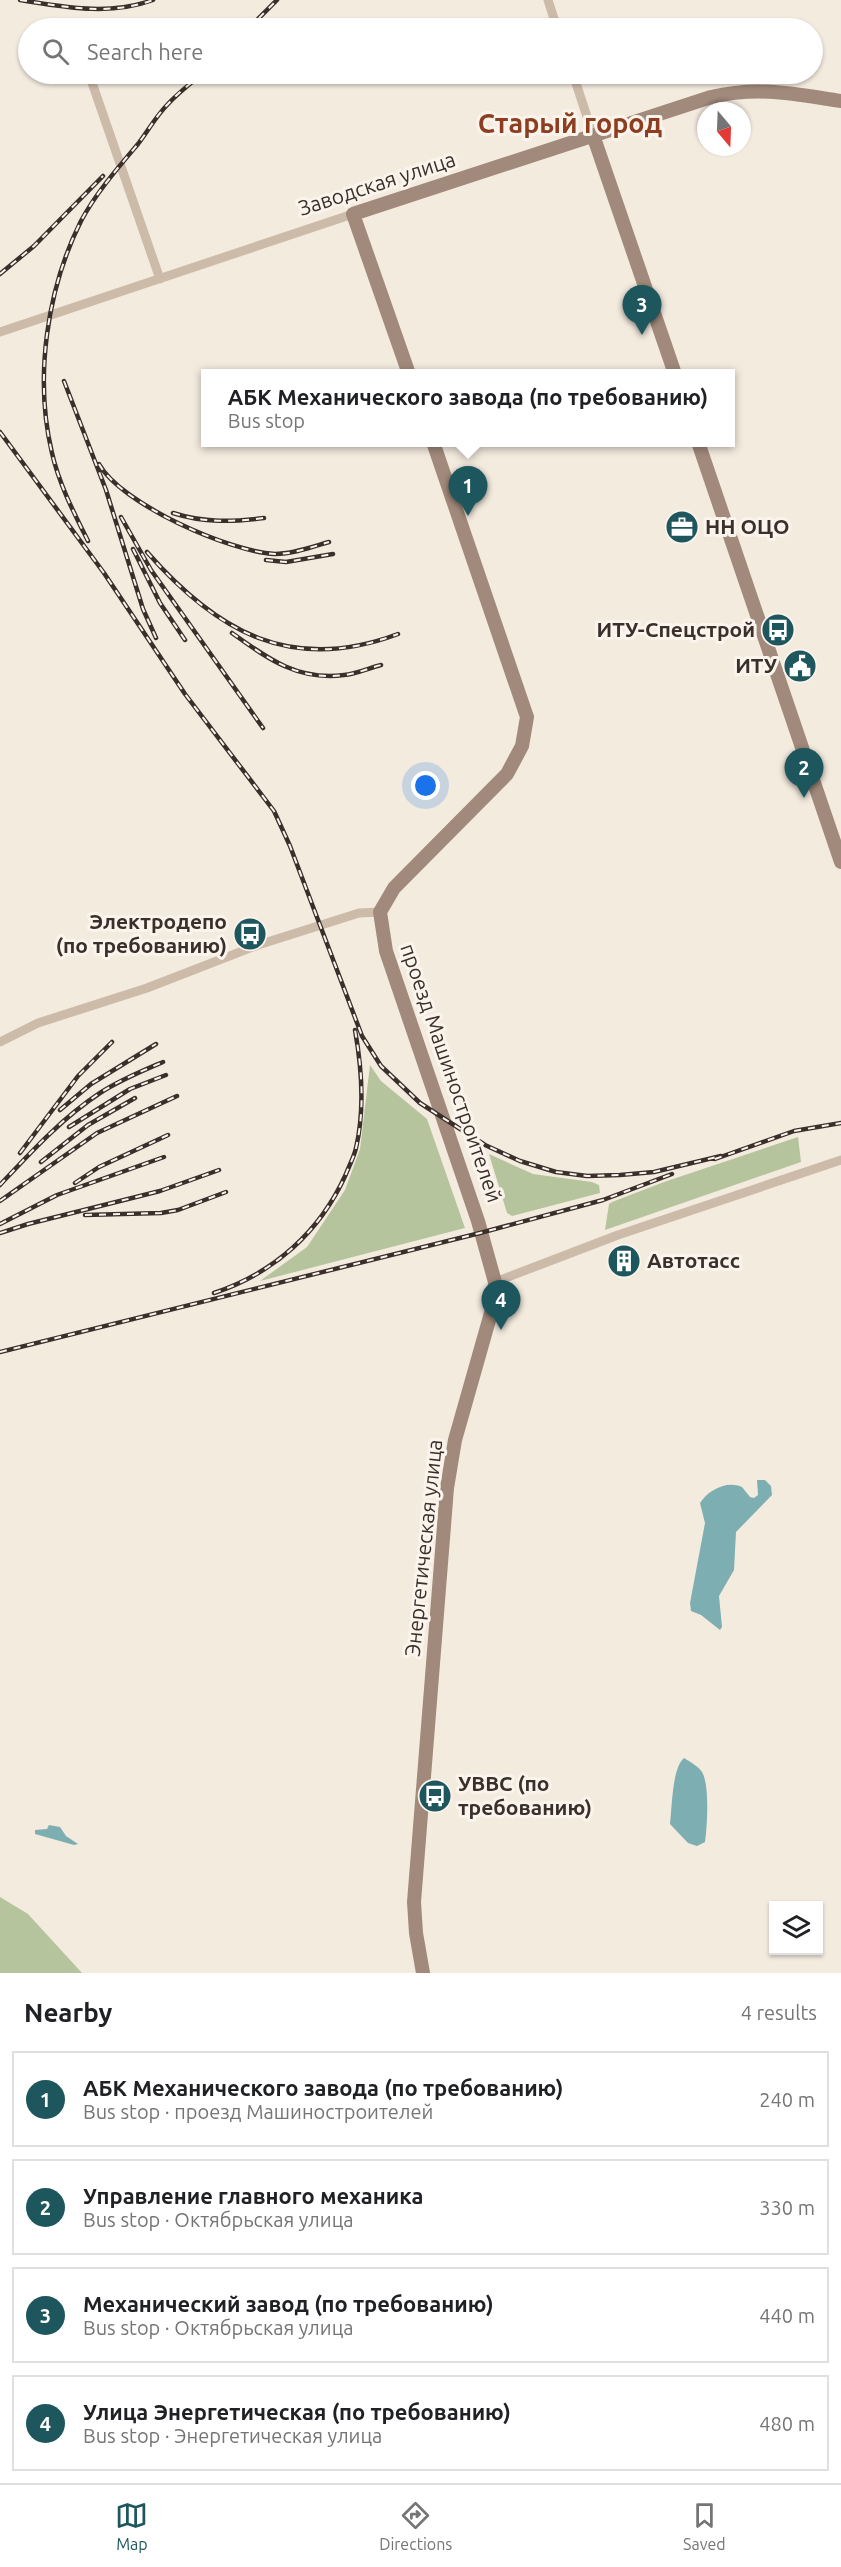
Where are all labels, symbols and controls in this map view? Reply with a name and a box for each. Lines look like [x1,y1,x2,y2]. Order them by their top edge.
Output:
search box [18,18,823,84]
icon: search [39,35,72,68]
text: Search here [87,39,203,64]
north arrow [697,102,751,156]
district label: Старый город [478,108,663,138]
street label: Заводская улица [295,146,458,220]
pin: 3 [622,286,662,335]
popup [201,369,735,447]
text: АБК Механического завода (по требованию) [228,384,708,409]
text: Bus stop [228,409,305,432]
pin: 1 [448,466,488,516]
office icon: НН ОЦО [664,509,700,545]
place label: НН ОЦО [705,514,790,538]
bus stop icon: ИТУ-Спецстрой [760,612,796,648]
place label: ИТУ-Спецстрой [596,617,755,641]
public building icon: ИТУ [782,648,818,684]
place label: ИТУ [735,653,778,677]
pin: 2 [784,748,824,798]
your location [411,771,440,800]
place label: Электродепо (по требованию) [56,909,227,957]
bus stop icon: Электродепо (по требованию) [232,916,268,952]
street label: проезд Машиностроителей [396,940,508,1205]
building icon: Автотасс [606,1243,642,1279]
place label: Автотасс [647,1248,740,1272]
pin: 4 [482,1280,520,1330]
street label: Энергетическая улица [400,1438,446,1658]
place label: УВВС (по требованию) [458,1771,592,1819]
bus stop icon: УВВС (по требованию) [417,1778,453,1814]
map controls [769,1901,823,1955]
button: layers [769,1901,823,1955]
text: Nearby [24,1998,112,2027]
text: 4 results [741,2001,817,2024]
text: АБК Механического завода (по требованию) [83,2075,563,2100]
text: 1 [40,2088,51,2111]
text: 240 m [759,2088,815,2111]
text: Bus stop · проезд Машиностроителей [83,2100,433,2123]
text: Управление главного механика [83,2183,424,2208]
text: 2 [40,2196,51,2219]
text: 330 m [759,2196,815,2219]
text: Bus stop · Октябрьская улица [83,2208,354,2231]
text: Механический завод (по требованию) [83,2291,494,2316]
text: 3 [40,2304,51,2327]
text: 440 m [759,2304,815,2327]
text: Bus stop · Октябрьская улица [83,2316,354,2339]
text: Улица Энергетическая (по требованию) [83,2399,511,2424]
text: 4 [40,2412,51,2435]
text: 480 m [759,2412,815,2435]
text: Bus stop · Энергетическая улица [83,2424,382,2447]
tab: Map [115,2499,148,2553]
tab: Directions [379,2499,452,2553]
tab: Saved [683,2499,726,2553]

